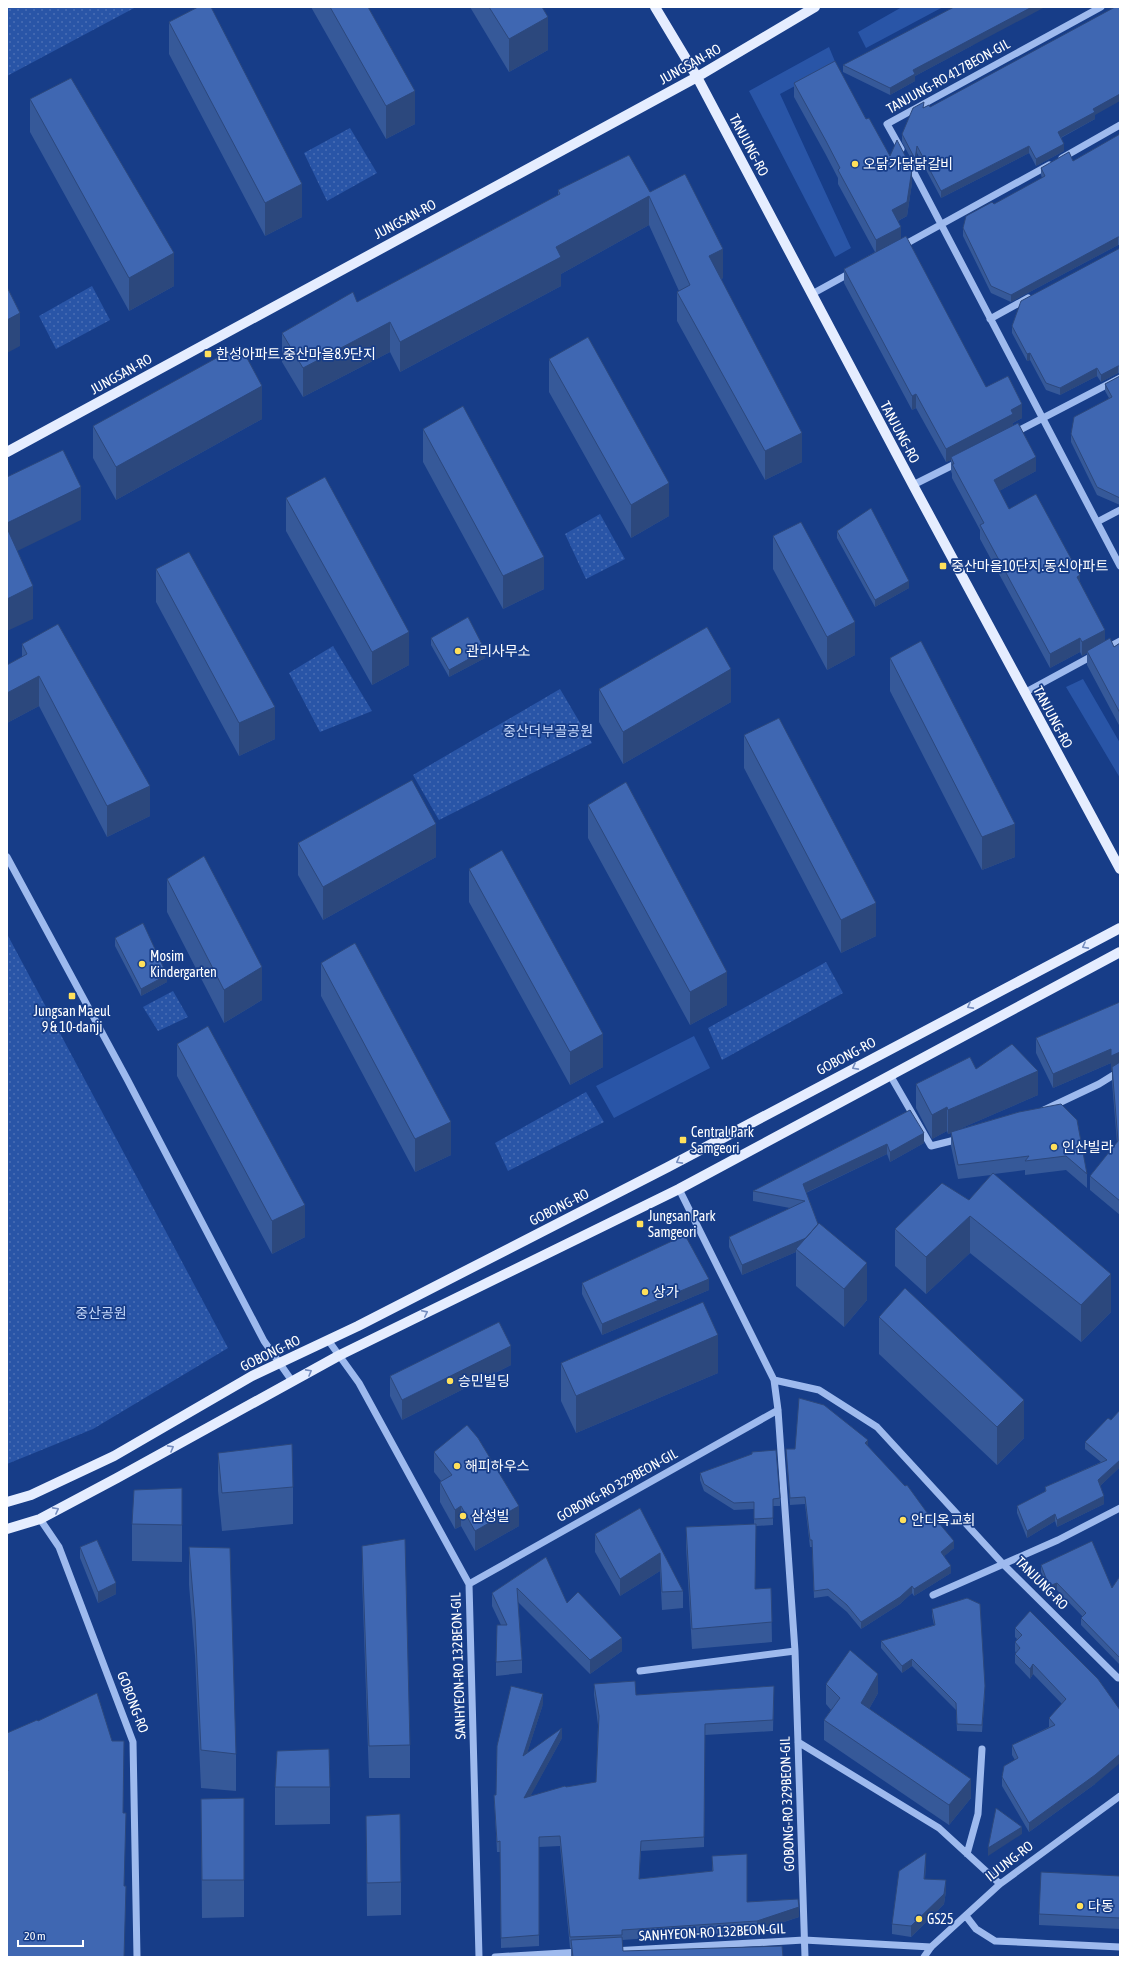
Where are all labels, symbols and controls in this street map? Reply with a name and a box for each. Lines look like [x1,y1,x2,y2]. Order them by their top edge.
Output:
street label: TANJUNG-RO 417BEON-GIL [884,35,1013,117]
street label: JUNGSAN-RO [656,41,724,87]
street label: TANJUNG-RO [726,111,772,179]
place label: 오닭가닭닭갈비 [863,156,953,172]
marker: 오닭가닭닭갈비 [850,159,860,169]
street label: JUNGSAN-RO [371,196,439,242]
place label: 한성아파트.중산마을8.9단지 [216,346,376,362]
marker: 한성아파트.중산마을8.9단지 [203,349,213,359]
street label: JUNGSAN-RO [87,351,155,397]
street label: TANJUNG-RO [877,398,923,466]
place label: 중산마을10단지.동신아파트 [951,558,1108,574]
marker: 중산마을10단지.동신아파트 [938,561,948,571]
place label: 관리사무소 [466,643,531,659]
marker: 관리사무소 [453,646,463,656]
street label: TANJUNG-RO [1030,683,1076,751]
park label: 중산더부골공원 [503,723,593,739]
one-way arrow [1082,941,1090,948]
place label: Mosim Kindergarten [150,948,217,980]
marker: Mosim Kindergarten [137,959,147,969]
marker: Jungsan Maeul 9 & 10-danji [67,991,77,1001]
one-way arrow [967,1001,975,1009]
place label: Jungsan Maeul 9 & 10-danji [34,1003,111,1035]
street label: GOBONG-RO [814,1034,878,1078]
one-way arrow [852,1062,860,1069]
place label: Central Park Samgeori [691,1124,754,1156]
marker: Central Park Samgeori [678,1135,688,1145]
place label: 인산빌라 [1062,1139,1114,1155]
marker: 인산빌라 [1049,1142,1059,1152]
one-way arrow [676,1156,683,1164]
street label: GOBONG-RO [527,1185,591,1229]
place label: Jungsan Park Samgeori [648,1208,716,1240]
marker: Jungsan Park Samgeori [635,1219,645,1229]
place label: 상가 [653,1284,679,1300]
marker: 상가 [640,1287,650,1297]
park label: 중산공원 [75,1305,127,1321]
one-way arrow [421,1310,428,1318]
street label: GOBONG-RO [237,1332,303,1374]
one-way arrow [305,1369,312,1377]
place label: 승민빌딩 [458,1373,510,1389]
marker: 승민빌딩 [445,1376,455,1386]
street label: GOBONG-RO 329BEON-GIL [554,1445,681,1525]
one-way arrow [167,1446,174,1453]
place label: 해피하우스 [465,1458,530,1474]
marker: 해피하우스 [452,1461,462,1471]
one-way arrow [52,1507,59,1515]
place label: 삼성빌 [471,1508,510,1524]
marker: 삼성빌 [458,1511,468,1521]
place label: 안디옥교회 [911,1512,975,1528]
marker: 안디옥교회 [898,1515,908,1525]
street label: TANJUNG-RO [1012,1553,1072,1613]
street label: SANHYEON-RO 132BEON-GIL [447,1592,469,1740]
street label: GOBONG-RO [114,1669,152,1735]
street label: GOBONG-RO 329BEON-GIL [777,1736,797,1872]
street label: ILJUNG-RO [982,1837,1036,1885]
place label: 다동 [1088,1898,1114,1914]
marker: 다동 [1075,1901,1085,1911]
place label: GS25 [927,1911,953,1927]
marker: GS25 [914,1914,924,1924]
street label: SANHYEON-RO 132BEON-GIL [638,1920,786,1944]
scale bar [18,1922,83,1948]
text: 20 m [24,1929,46,1943]

